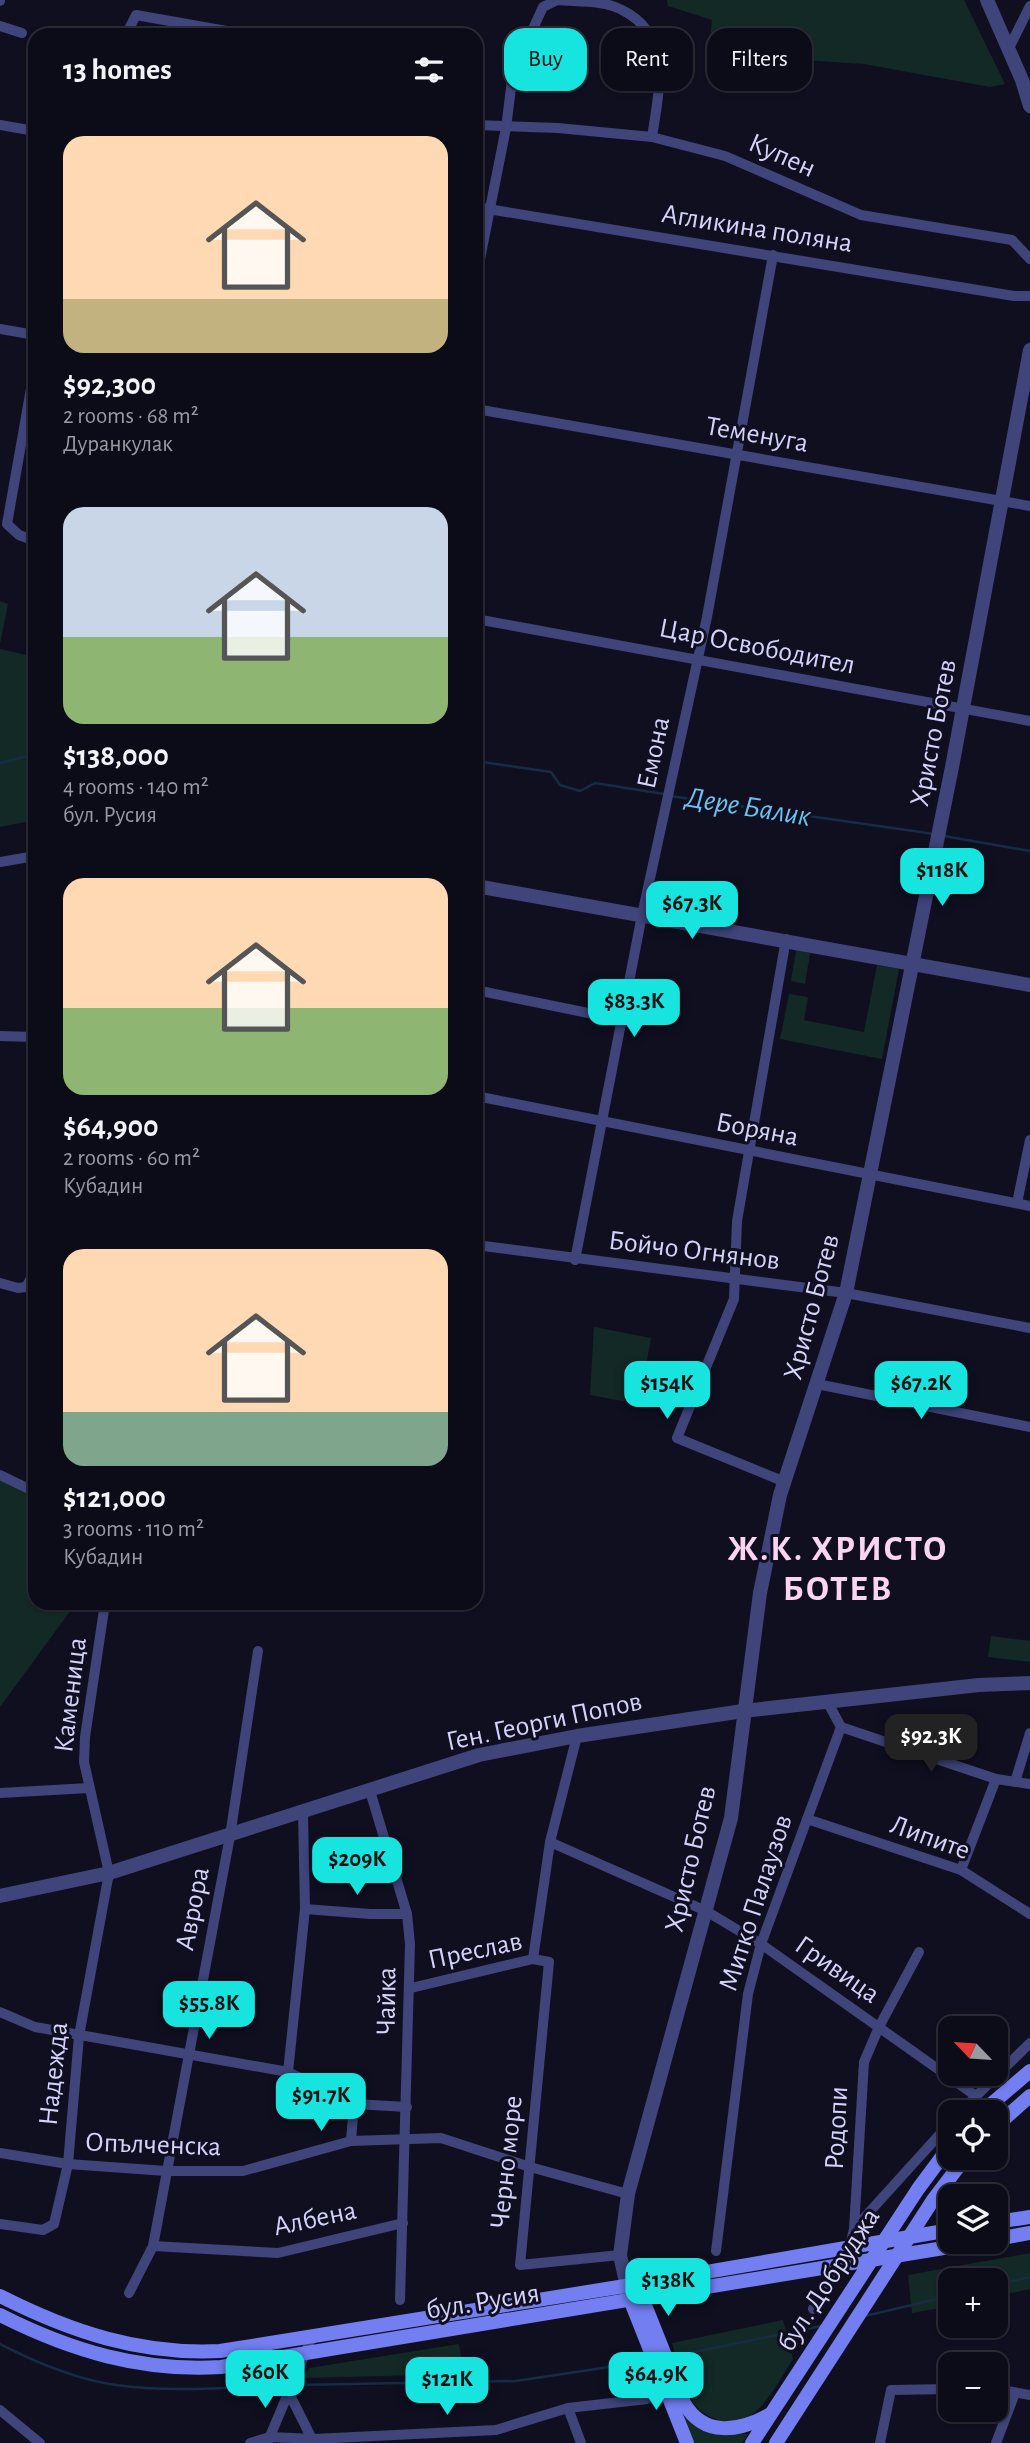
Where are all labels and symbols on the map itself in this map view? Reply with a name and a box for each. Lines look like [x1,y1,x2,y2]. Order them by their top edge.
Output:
street label: Купен [744,129,820,183]
street label: Агликина поляна [660,200,855,258]
street label: Теменуга [704,412,810,458]
street label: Цар Освободител [657,614,857,680]
street label: Христо Ботев [906,657,962,809]
street label: Емона [633,714,675,791]
water label: Дере Балик [682,782,814,832]
pin: $118K [893,848,991,908]
pin: $67.3K [635,881,749,941]
pin: $83.3K [577,979,691,1039]
street label: Боряна [713,1108,801,1152]
street label: Бойчо Огнянов [607,1227,781,1275]
street label: Христо Ботев [779,1231,845,1383]
pin: $154K [618,1362,716,1421]
pin: $67.2K [864,1362,978,1421]
district label: Ж.К. ХРИСТО БОТЕВ [727,1532,949,1607]
street label: Каменица [50,1636,92,1754]
street label: Ген. Георги Попов [444,1688,644,1756]
pin: $92.3K [874,1714,988,1774]
street label: Христо Ботев [661,1783,721,1935]
street label: Митко Палаузов [714,1811,798,1995]
street label: Липите [886,1811,974,1865]
pin: $209K [308,1838,406,1897]
street label: Аврора [171,1865,215,1953]
street label: Преслав [425,1927,525,1975]
street label: Гривица [790,1931,885,2009]
street label: Чайка [372,1967,402,2035]
pin: $55.8K [152,1982,266,2041]
north arrow [938,2016,1008,2086]
street label: Надежда [35,2021,73,2127]
pin: $91.7K [264,2074,378,2133]
street label: Родопи [821,2086,853,2170]
street label: Черно море [486,2094,528,2230]
street label: Опълченска [85,2129,222,2161]
street label: Албена [271,2197,359,2241]
street label: бул. Добруджа [772,2203,886,2357]
pin: $138K [619,2258,717,2318]
street label: бул. Русия [424,2279,542,2325]
pin: $60K [224,2350,306,2410]
pin: $64.9K [599,2352,713,2412]
pin: $121K [398,2358,496,2417]

